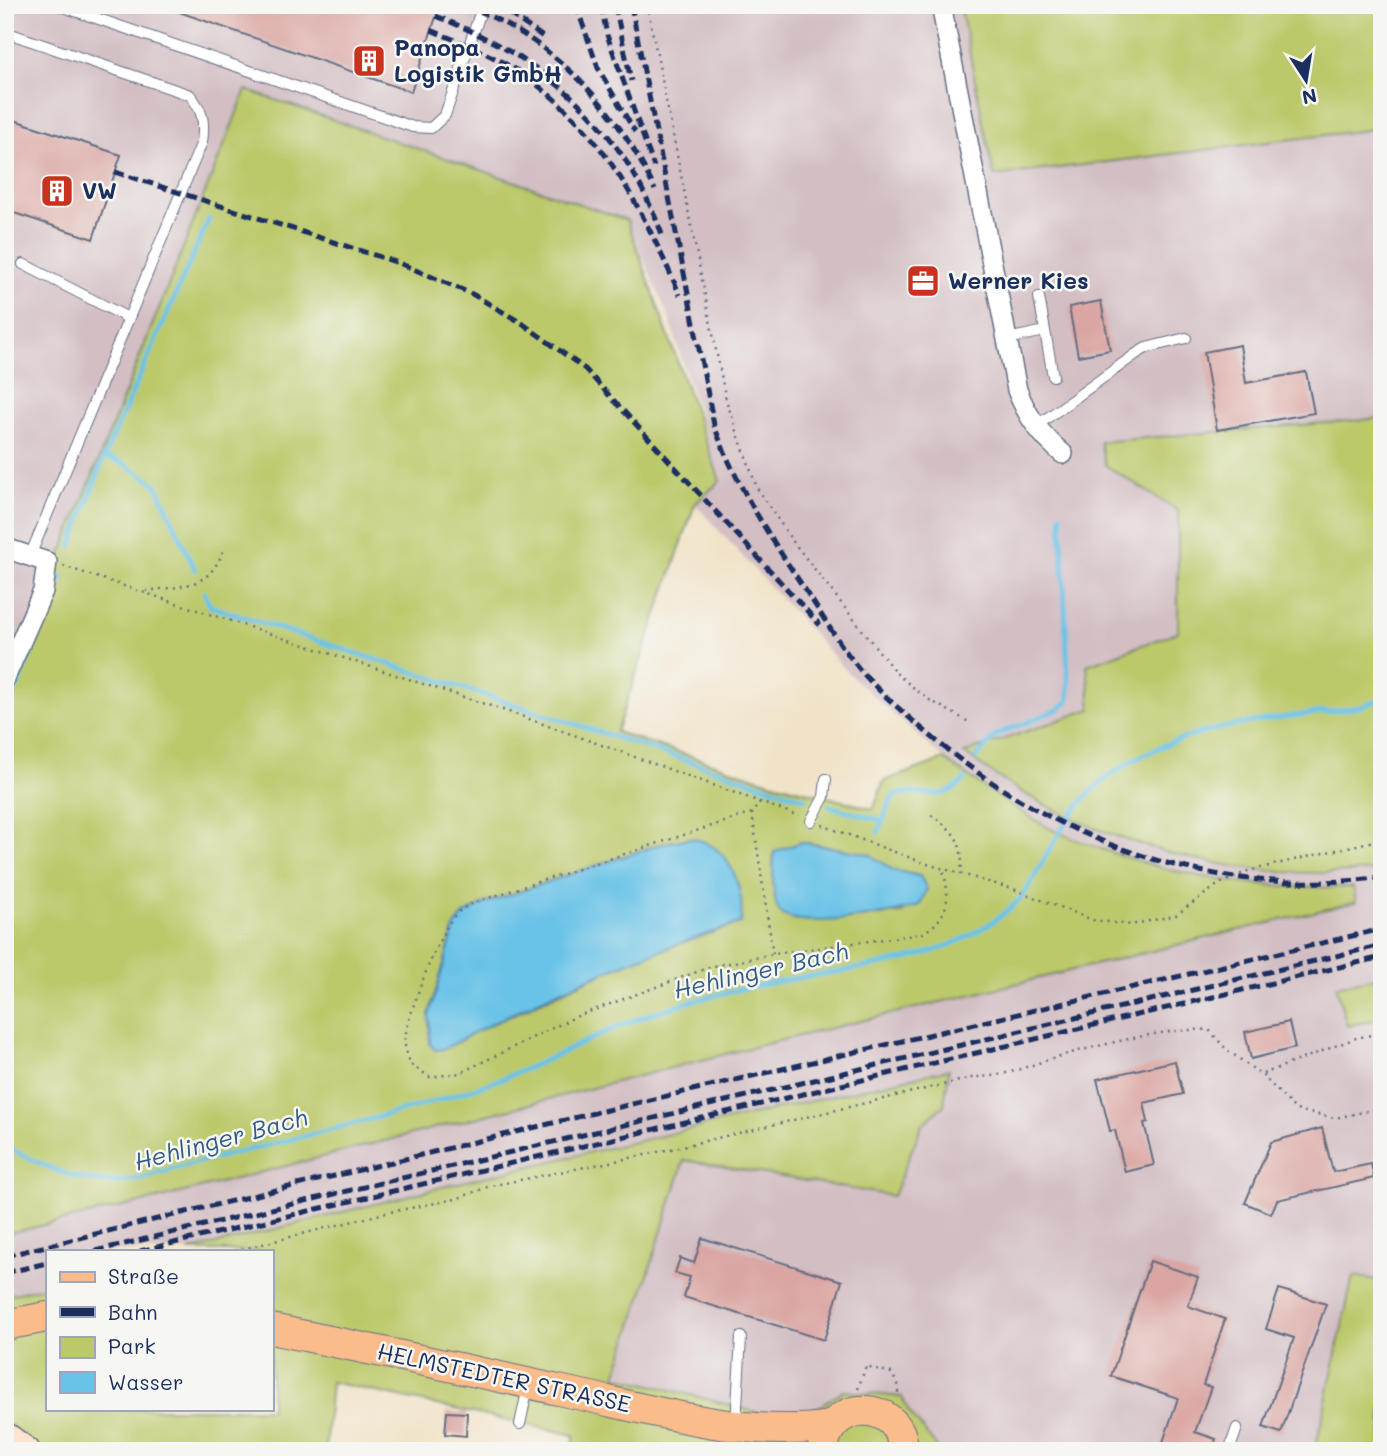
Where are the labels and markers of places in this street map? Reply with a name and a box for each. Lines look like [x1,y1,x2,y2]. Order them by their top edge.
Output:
place label: Panopa Logistik GmbH [394,32,562,88]
building icon: Panopa Logistik GmbH [350,42,388,80]
building icon: VW [38,172,76,210]
place label: VW [82,175,117,205]
office icon: Werner Kies [904,262,942,300]
place label: Werner Kies [948,265,1089,295]

